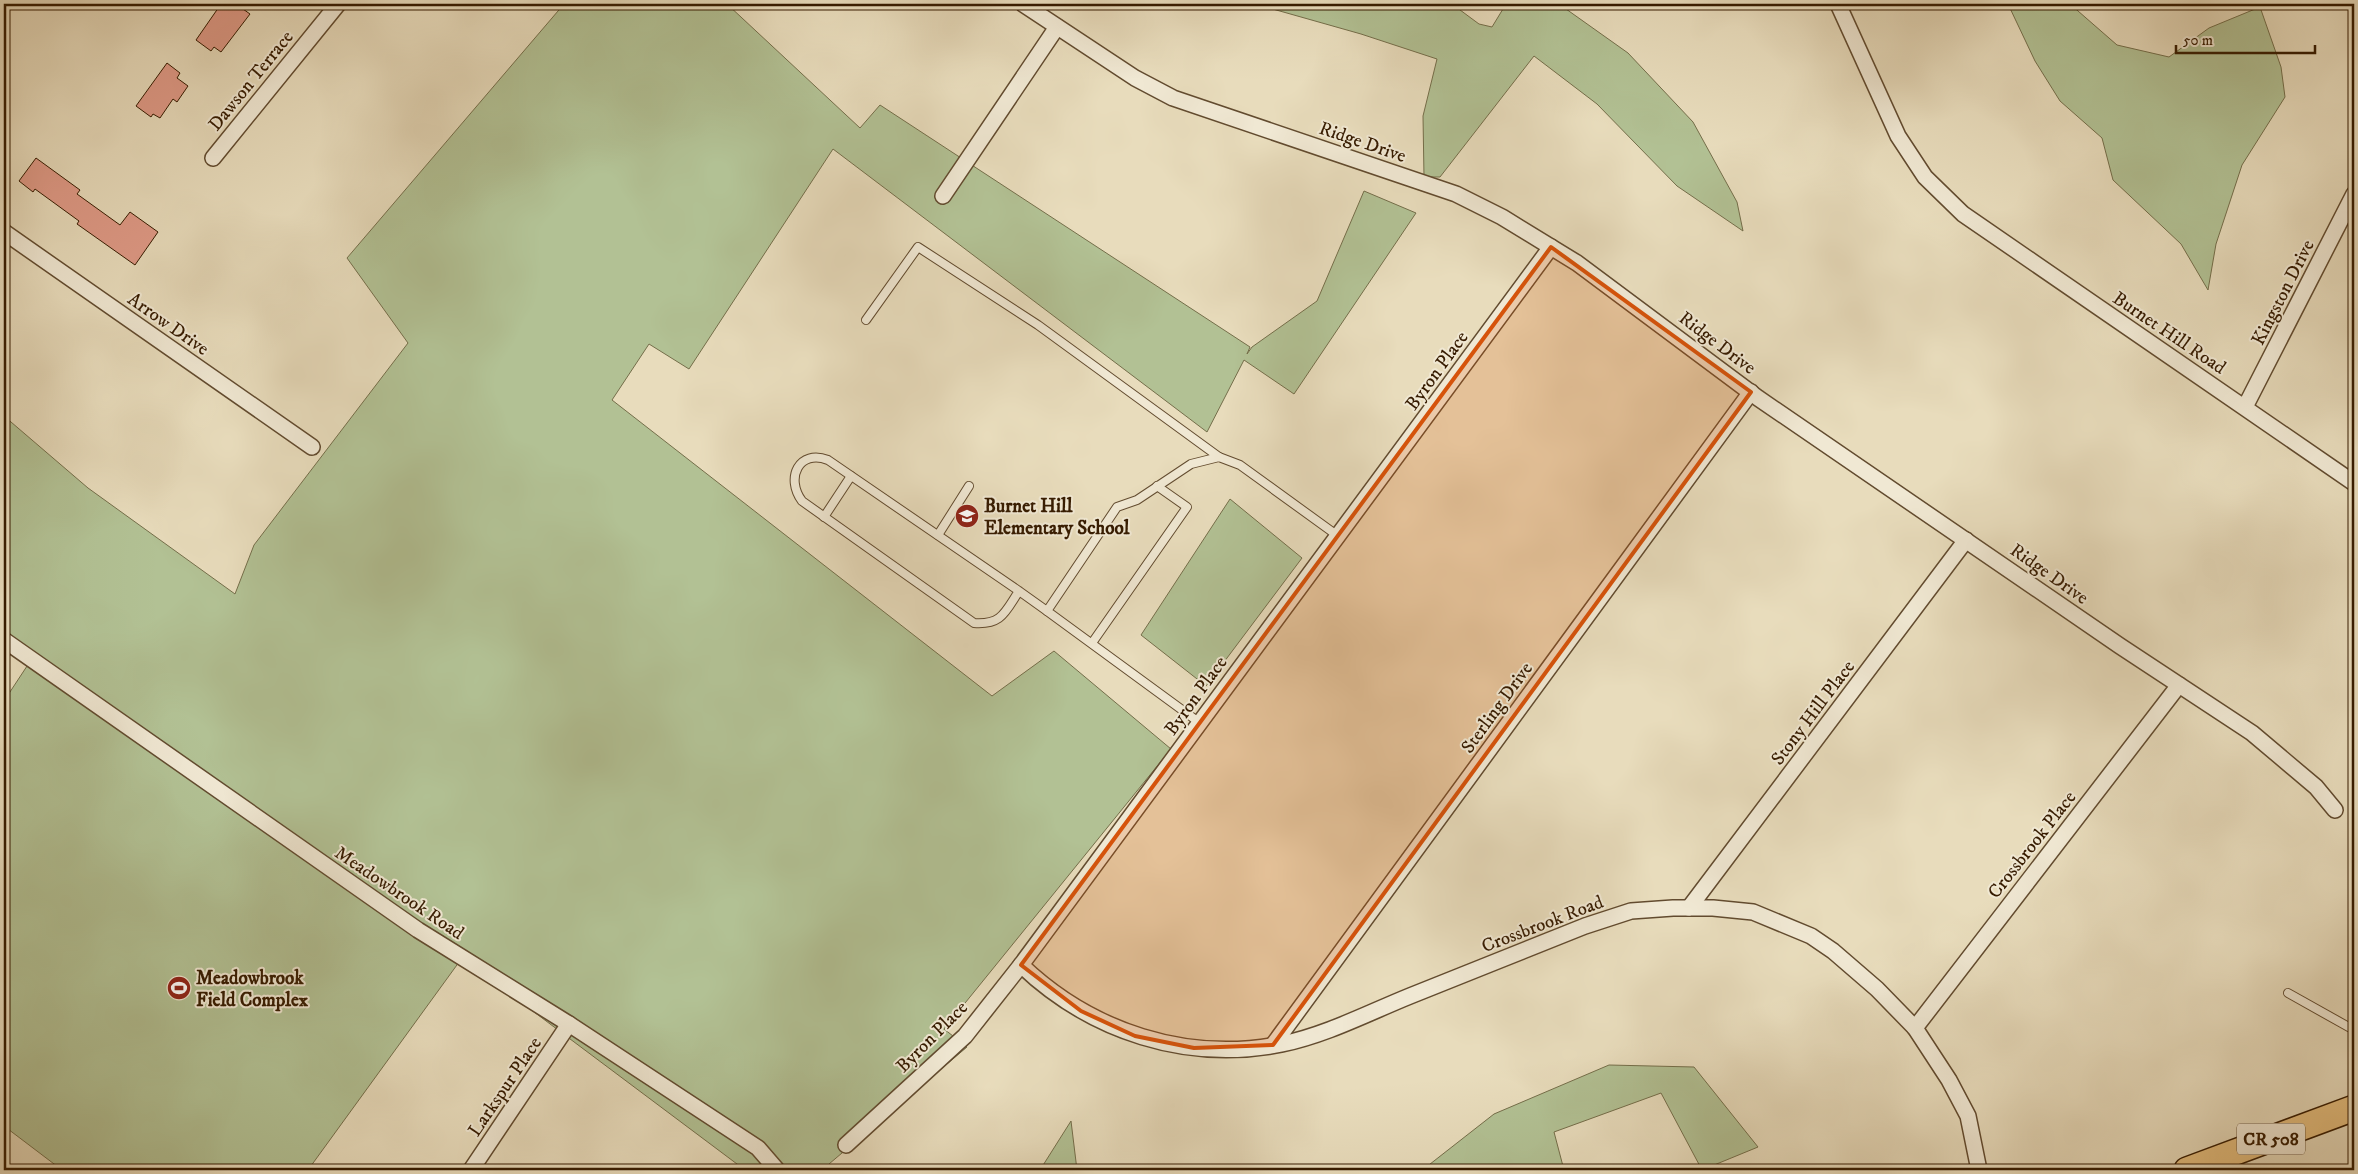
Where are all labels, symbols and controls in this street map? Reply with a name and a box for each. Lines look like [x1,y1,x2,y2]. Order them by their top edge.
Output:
scale bar [2176,22,2314,54]
street label: Dawson Terrace [204,26,299,136]
text: 50 m [2183,31,2213,50]
street label: Ridge Drive [1316,117,1409,168]
street label: Kingston Drive [2247,236,2320,349]
street label: Burnet Hill Road [2108,287,2231,380]
street label: Arrow Drive [123,288,213,361]
street label: Ridge Drive [1674,307,1760,380]
street label: Byron Place [1401,327,1474,415]
place label: Burnet Hill Elementary School [984,495,1130,540]
school or university icon: Burnet Hill Elementary School [954,503,980,529]
street label: Ridge Drive [2005,539,2093,610]
street label: Byron Place [1160,652,1233,740]
street label: Stony Hill Place [1766,656,1860,770]
street label: Sterling Drive [1456,658,1538,758]
street label: Crossbrook Place [1983,786,2081,903]
street label: Meadowbrook Road [330,841,469,945]
street label: Crossbrook Road [1478,890,1607,958]
place label: Meadowbrook Field Complex [196,967,309,1012]
sports icon: Meadowbrook Field Complex [166,975,192,1001]
street label: Byron Place [891,996,973,1078]
street label: Larkspur Place [464,1033,547,1141]
road number: CR 508 [2237,1124,2305,1154]

